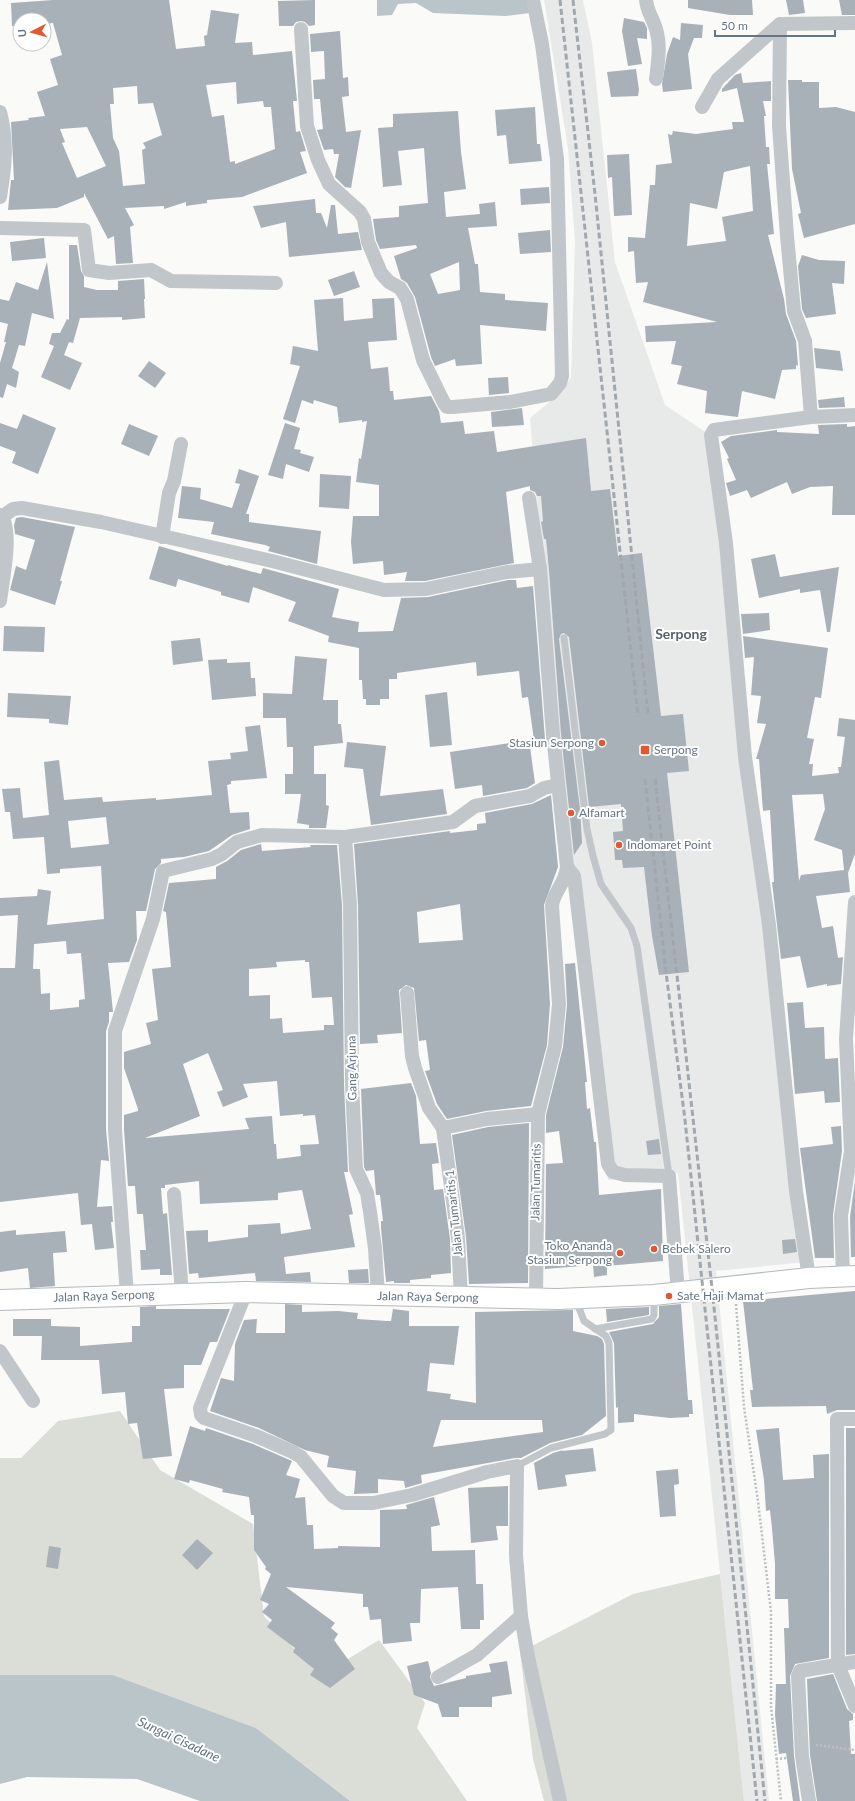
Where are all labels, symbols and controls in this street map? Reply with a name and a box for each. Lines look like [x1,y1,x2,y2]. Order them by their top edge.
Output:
north arrow [12,12,52,52]
scale bar [715,12,835,38]
text: 50 m [721,18,748,33]
text: U [15,28,28,38]
district label: Serpong [655,625,707,642]
place label: Stasiun Serpong [509,735,594,750]
marker: Stasiun Serpong [597,738,607,748]
place label: Serpong [654,742,698,757]
marker: Serpong [639,744,651,756]
place label: Alfamart [579,805,625,820]
marker: Alfamart [566,808,576,818]
place label: Indomaret Point [627,837,712,852]
marker: Indomaret Point [614,840,624,850]
street label: Gang Arjuna [343,1035,360,1101]
street label: Jalan Tumaritis [527,1143,544,1221]
street label: Jalan Tumaritis 1 [441,1169,466,1257]
place label: Toko Ananda Stasiun Serpong [527,1238,612,1267]
place label: Bebek Salero [662,1241,731,1256]
marker: Bebek Salero [649,1244,659,1254]
marker: Toko Ananda Stasiun Serpong [615,1248,625,1258]
street label: Jalan Raya Serpong [53,1286,155,1305]
street label: Jalan Raya Serpong [377,1288,479,1305]
place label: Sate Haji Mamat [677,1288,764,1303]
marker: Sate Haji Mamat [664,1291,674,1301]
water label: Sungai Cisadane [135,1713,223,1765]

